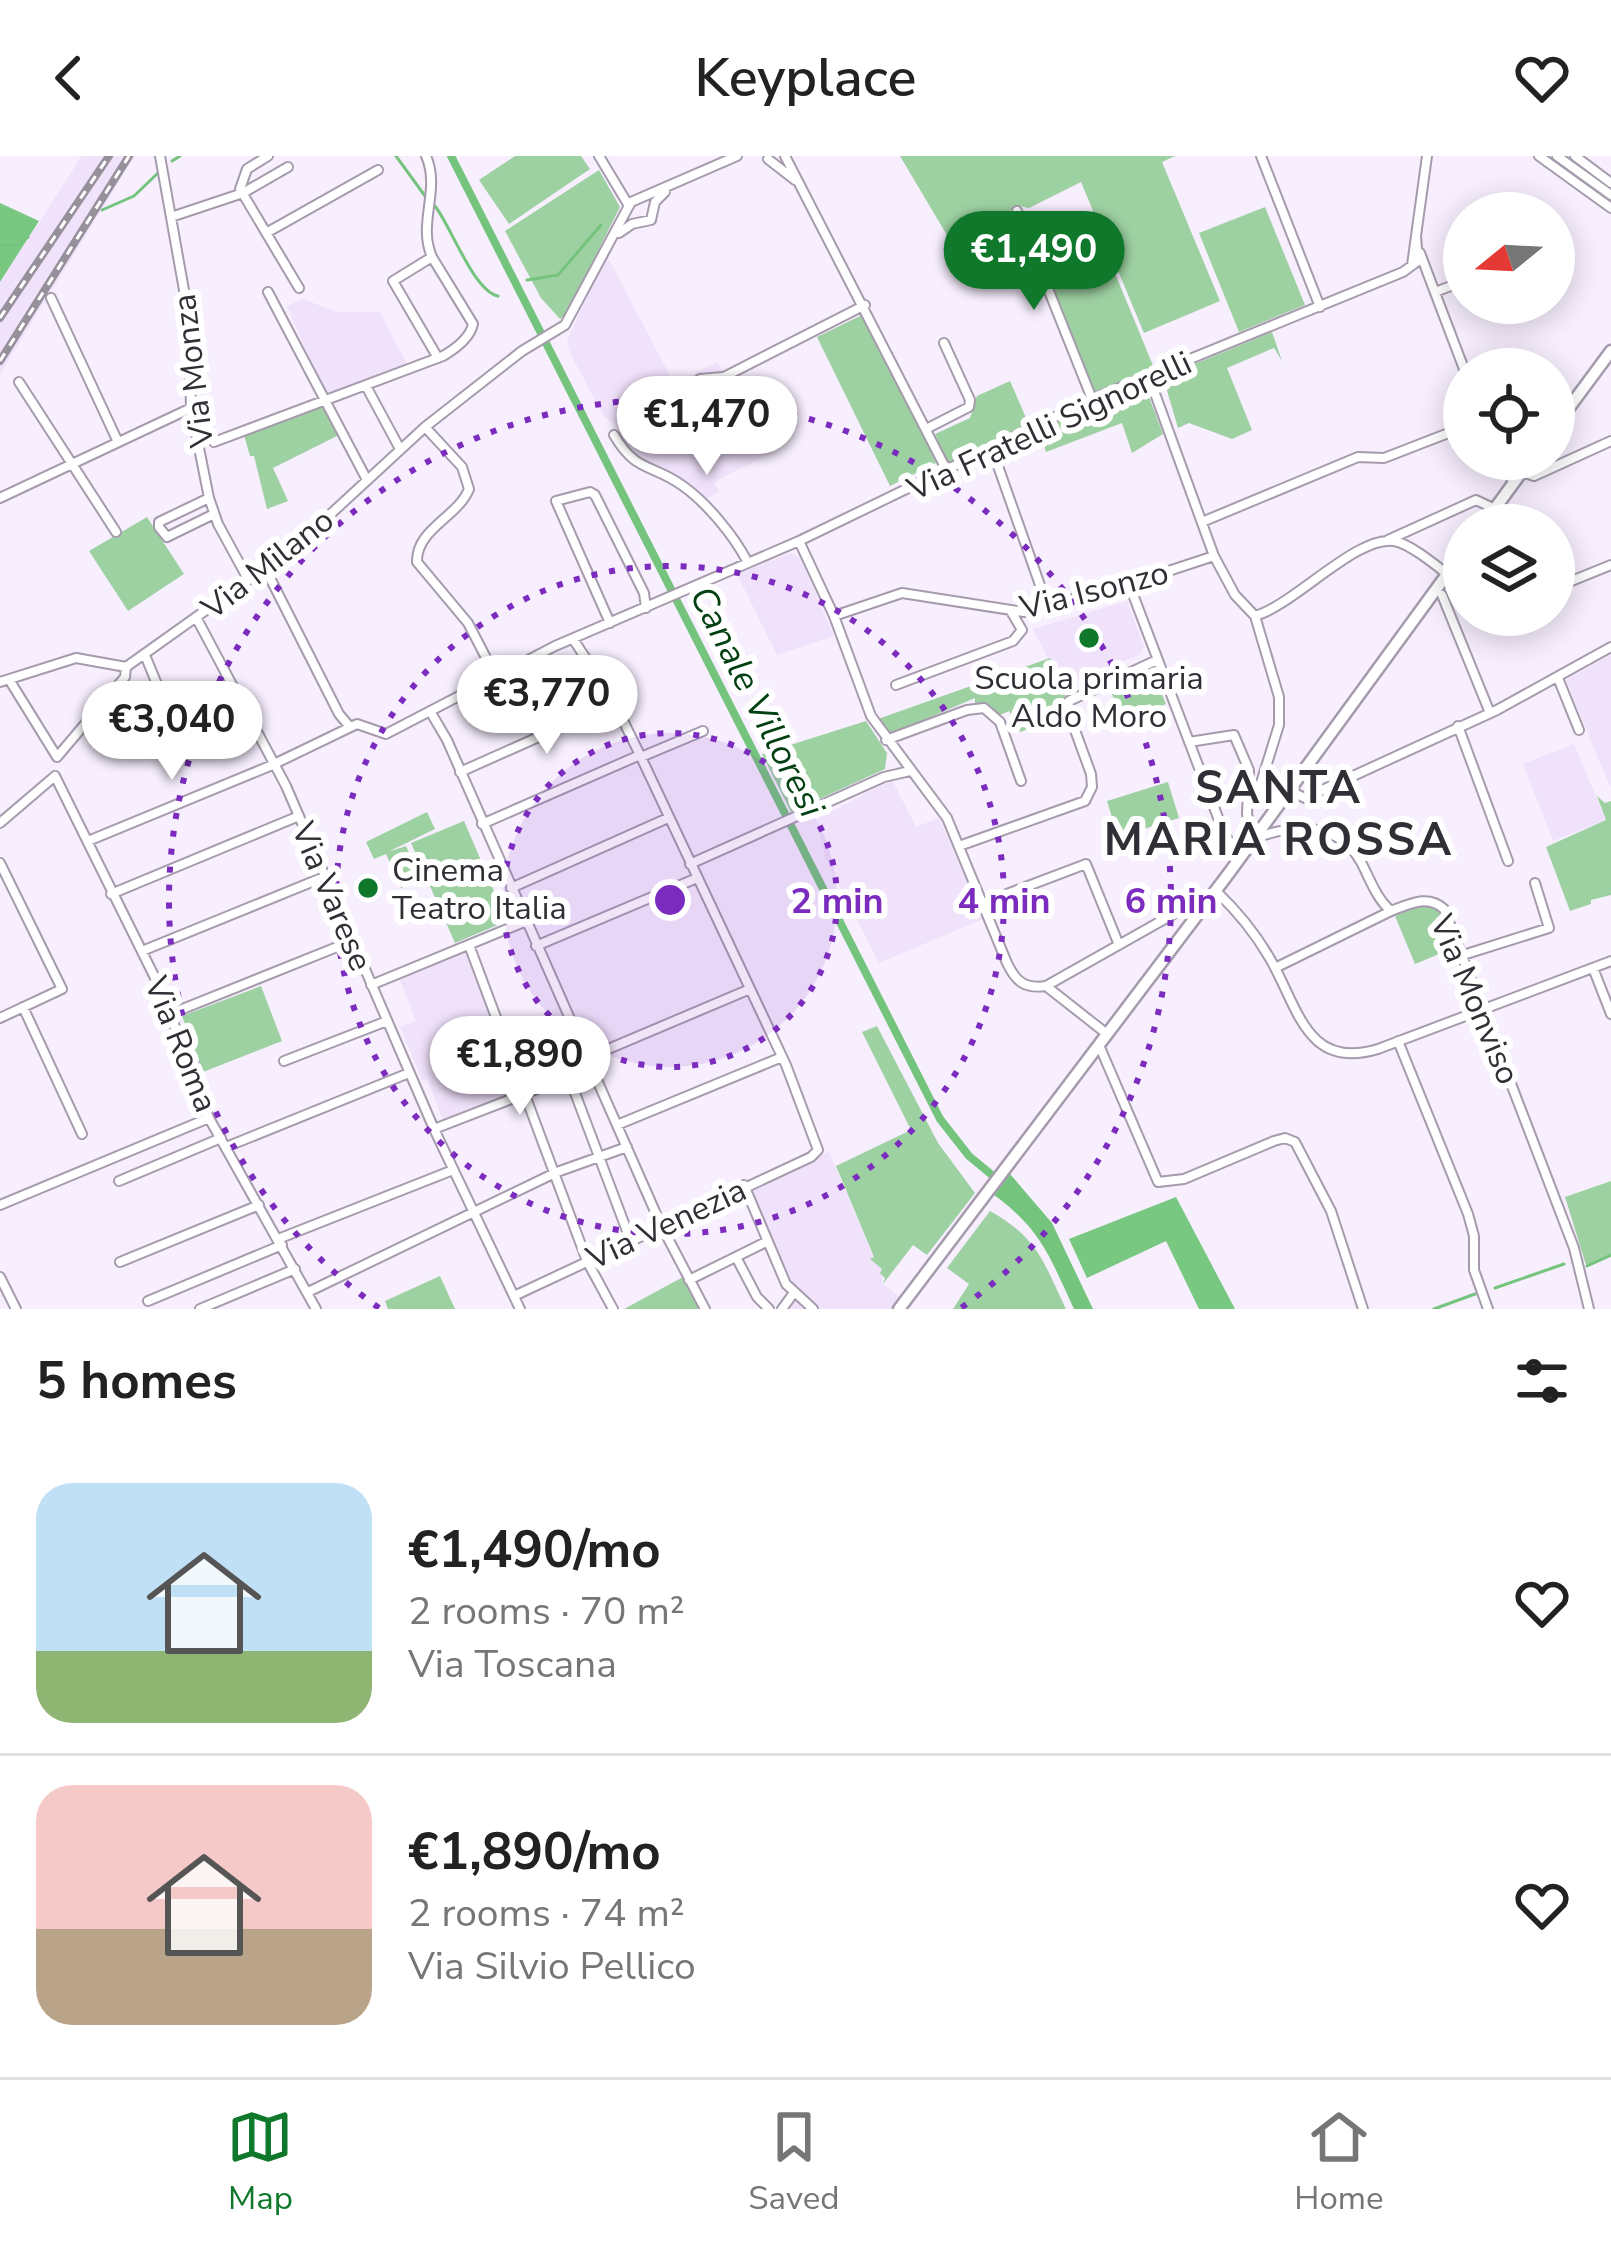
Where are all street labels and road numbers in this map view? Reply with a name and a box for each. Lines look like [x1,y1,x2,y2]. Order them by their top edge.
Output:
street label: Via Monza [162,292,225,451]
street label: Via Fratelli Signorelli [899,341,1199,512]
street label: Via Milano [192,498,343,631]
street label: Via Isonzo [1015,550,1173,631]
street label: Via Varese [280,814,383,978]
street label: Via Monviso [1418,907,1531,1091]
street label: Via Roma [133,969,228,1119]
street label: Via Venezia [579,1168,754,1281]

